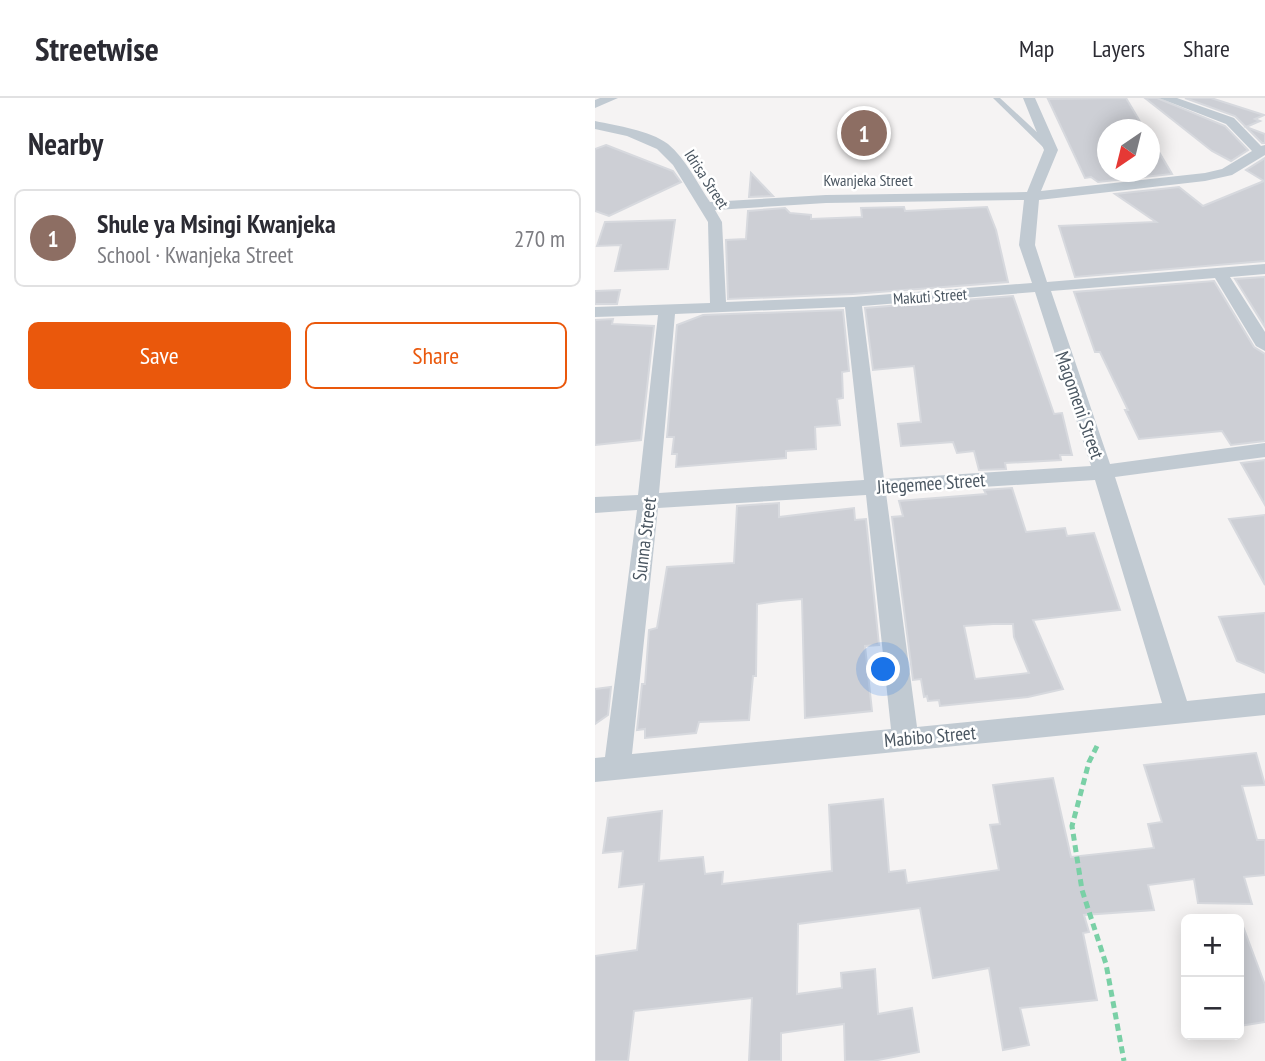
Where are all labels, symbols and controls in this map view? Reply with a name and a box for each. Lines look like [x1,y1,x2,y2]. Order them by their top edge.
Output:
text: Streetwise [35,27,159,70]
text: Map [1019,33,1054,64]
text: Layers [1092,33,1145,64]
text: Share [1183,33,1230,64]
pin: 1 [841,107,887,159]
north arrow [1097,119,1160,182]
text: Nearby [28,124,103,163]
street label: Idrisa Street [680,146,734,213]
street label: Kwanjeka Street [823,170,913,190]
text: Shule ya Msingi Kwanjeka [97,207,336,240]
text: 1 [48,224,59,253]
text: 270 m [514,224,565,253]
text: School · Kwanjeka Street [97,240,293,269]
street label: Makuti Street [892,283,968,309]
button: Save [28,322,291,389]
button: Share [305,322,567,389]
street label: Magomeni Street [1050,348,1110,463]
street label: Jitegemee Street [875,467,987,499]
street label: Sunna Street [627,495,661,582]
your location [866,652,900,686]
street label: Mabibo Street [883,720,978,752]
map controls [1181,914,1244,1040]
button: + [1181,914,1244,977]
button: − [1181,977,1244,1040]

